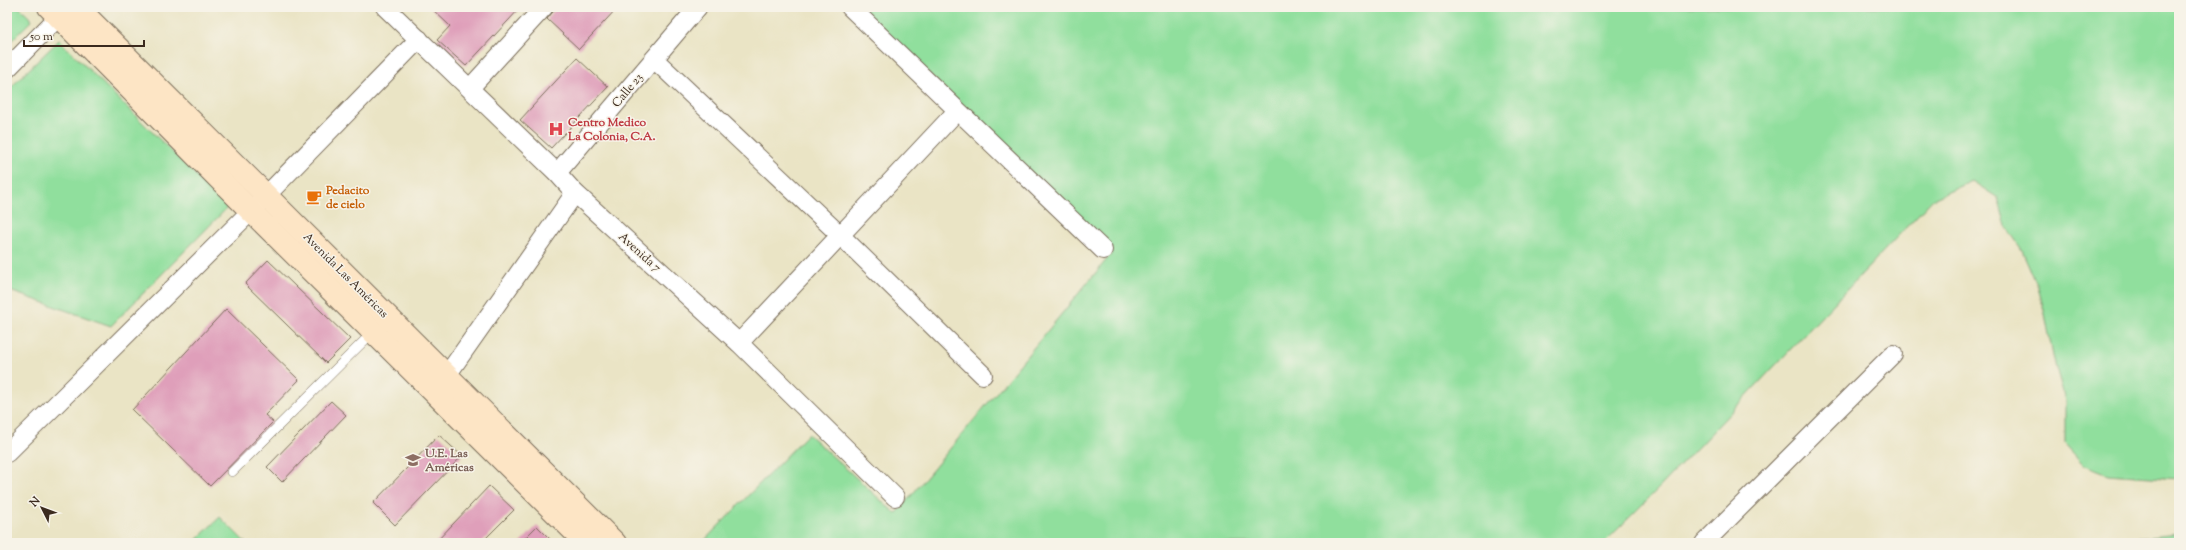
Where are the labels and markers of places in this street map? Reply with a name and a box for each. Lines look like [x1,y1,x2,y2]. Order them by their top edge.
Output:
place label: Centro Medico La Colonia, C.A. [567,114,656,146]
hospital icon: Centro Medico La Colonia, C.A. [547,120,565,138]
place label: Pedacito de cielo [325,182,370,214]
cafe icon: Pedacito de cielo [305,188,323,206]
place label: U.E. Las Américas [424,445,474,477]
school or university icon: U.E. Las Américas [404,451,422,469]

